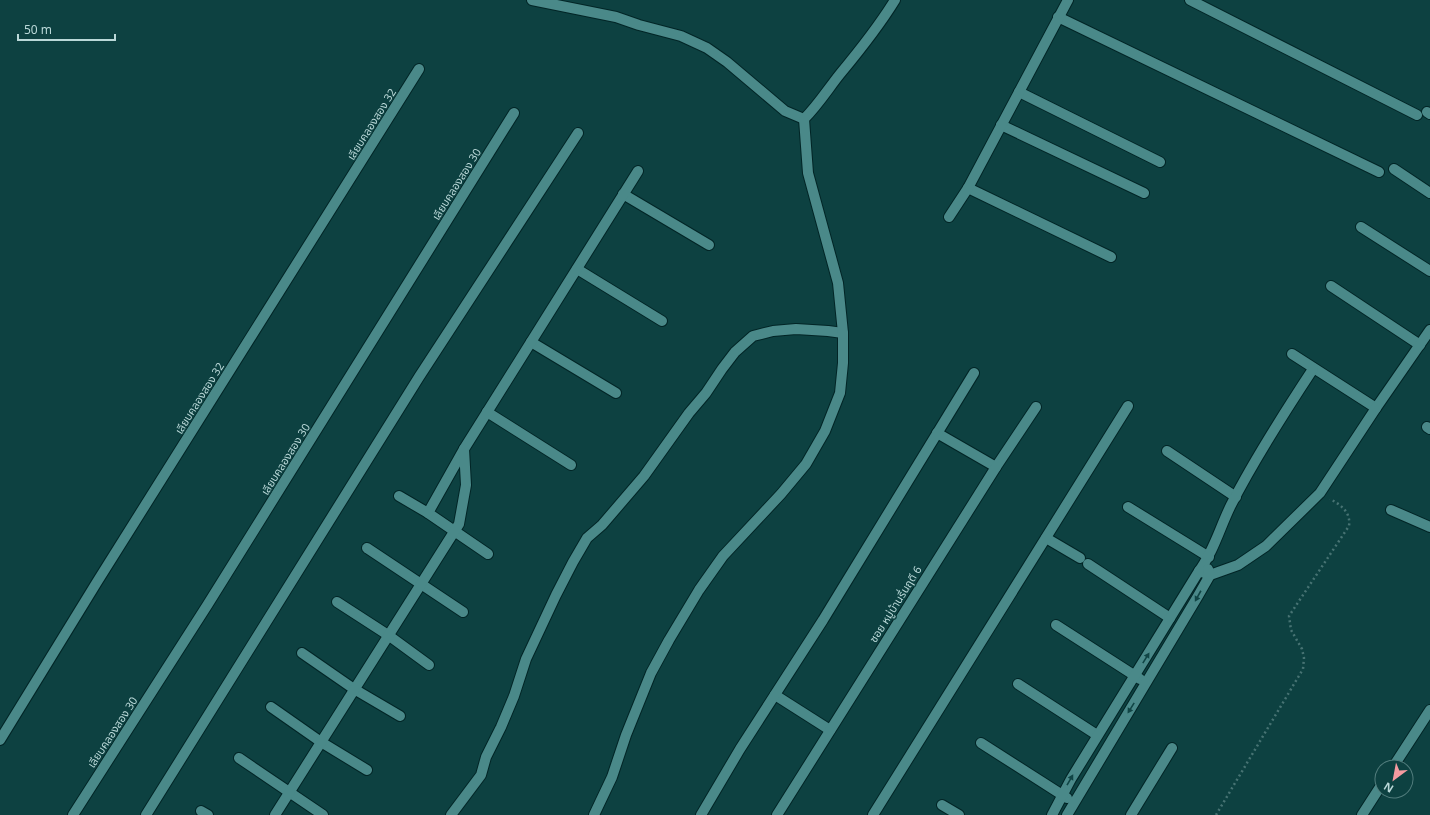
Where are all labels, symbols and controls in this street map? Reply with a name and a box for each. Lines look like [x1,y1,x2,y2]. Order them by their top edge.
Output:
scale bar [18,16,115,42]
text: 50 m [24,21,52,38]
street label: เลียบคลองสอง 32 [343,85,399,163]
street label: เลียบคลองสอง 30 [428,145,484,223]
street label: เลียบคลองสอง 32 [171,359,227,437]
street label: เลียบคลองสอง 30 [257,420,313,498]
street label: ซอย หมู่บ้านรื่นฤดี 6 [865,563,925,645]
one-way arrow [1194,591,1201,602]
one-way arrow [1142,652,1149,664]
street label: เลียบคลองสอง 30 [83,694,141,770]
one-way arrow [1127,703,1135,713]
north arrow [1374,759,1414,799]
one-way arrow [1067,774,1074,786]
text: N [1381,779,1396,797]

